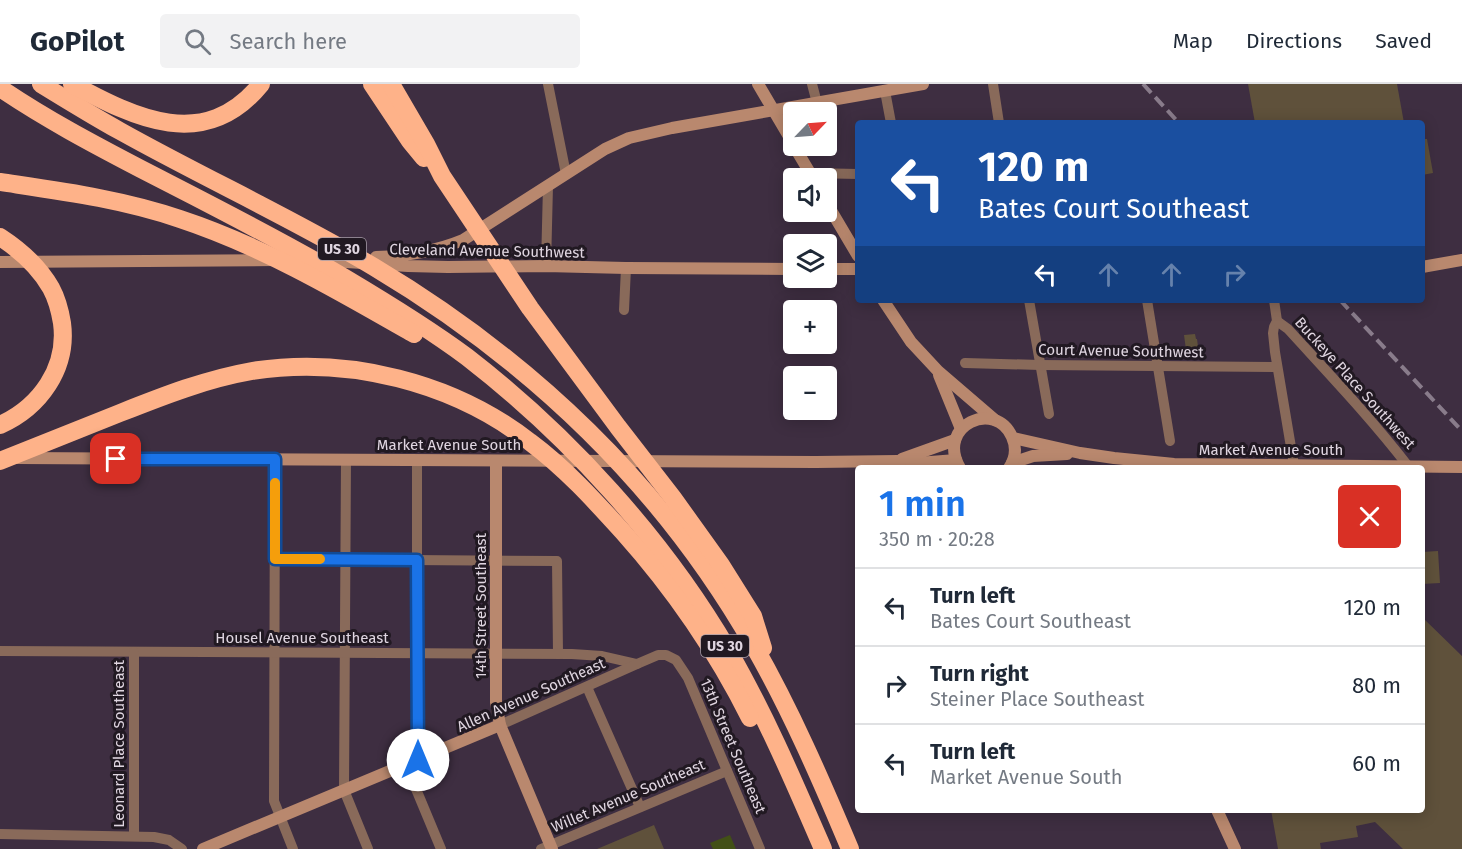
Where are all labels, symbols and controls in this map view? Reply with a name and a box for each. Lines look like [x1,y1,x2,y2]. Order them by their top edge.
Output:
search box [160,14,580,68]
text: GoPilot [30,25,124,58]
icon: search [181,25,214,58]
text: Search here [229,28,347,55]
text: Map [1173,28,1213,54]
text: Directions [1246,28,1342,54]
text: Saved [1375,28,1432,54]
north arrow [783,102,837,156]
map controls [783,102,837,420]
text: 120 m [978,142,1089,192]
icon: left [879,144,957,222]
button: sound [783,168,837,222]
text: Bates Court Southeast [978,193,1249,225]
button: layers [783,234,837,288]
road number: US 30 [318,238,366,260]
street label: Cleveland Avenue Southwest [389,240,585,262]
icon: left [1029,258,1062,291]
icon: ahead [1092,258,1125,291]
icon: ahead [1155,258,1188,291]
icon: right [1218,258,1251,291]
button: + [783,300,837,354]
street label: Buckeye Place Southwest [1291,313,1419,453]
street label: Court Avenue Southwest [1038,341,1205,361]
button: − [783,366,837,420]
pin [90,433,141,484]
street label: Market Avenue South [377,436,521,454]
street label: Market Avenue South [1199,441,1343,459]
icon: arrive [99,442,132,475]
text: 1 min [879,482,966,526]
button: close [1338,485,1401,548]
text: 350 m · 20:28 [879,527,995,551]
street label: 14th Street Southeast [472,533,490,679]
text: Turn left [930,582,1015,609]
icon: left [879,591,912,624]
text: 120 m [1344,594,1401,621]
text: Bates Court Southeast [930,609,1131,633]
street label: Housel Avenue Southeast [215,629,389,647]
road number: US 30 [701,635,749,657]
street label: Allen Avenue Southeast [454,654,608,736]
street label: Leonard Place Southeast [110,660,128,828]
text: Turn right [930,660,1029,687]
icon: right [879,669,912,702]
text: 80 m [1352,672,1401,699]
street label: 13th Street Southeast [696,676,770,817]
text: Steiner Place Southeast [930,687,1145,711]
position arrow [386,728,450,792]
text: Turn left [930,738,1015,765]
icon: left [879,747,912,780]
text: 60 m [1352,750,1401,777]
street label: Willet Avenue Southeast [549,755,708,837]
text: Market Avenue South [930,765,1122,789]

